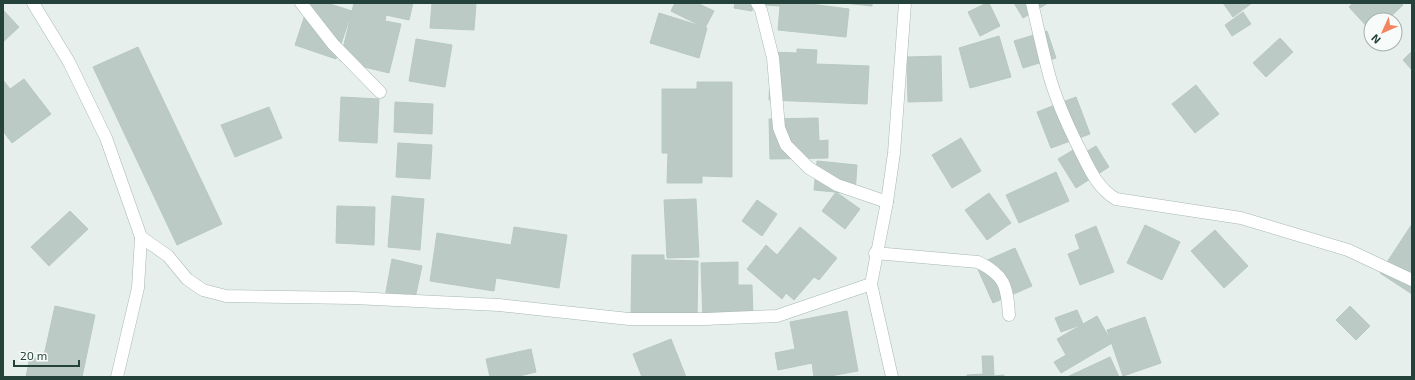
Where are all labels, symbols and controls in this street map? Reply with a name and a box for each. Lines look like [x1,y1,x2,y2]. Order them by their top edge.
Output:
north arrow [1363,12,1403,52]
text: N [1368,32,1383,47]
scale bar [14,342,79,368]
text: 20 m [20,348,47,362]

